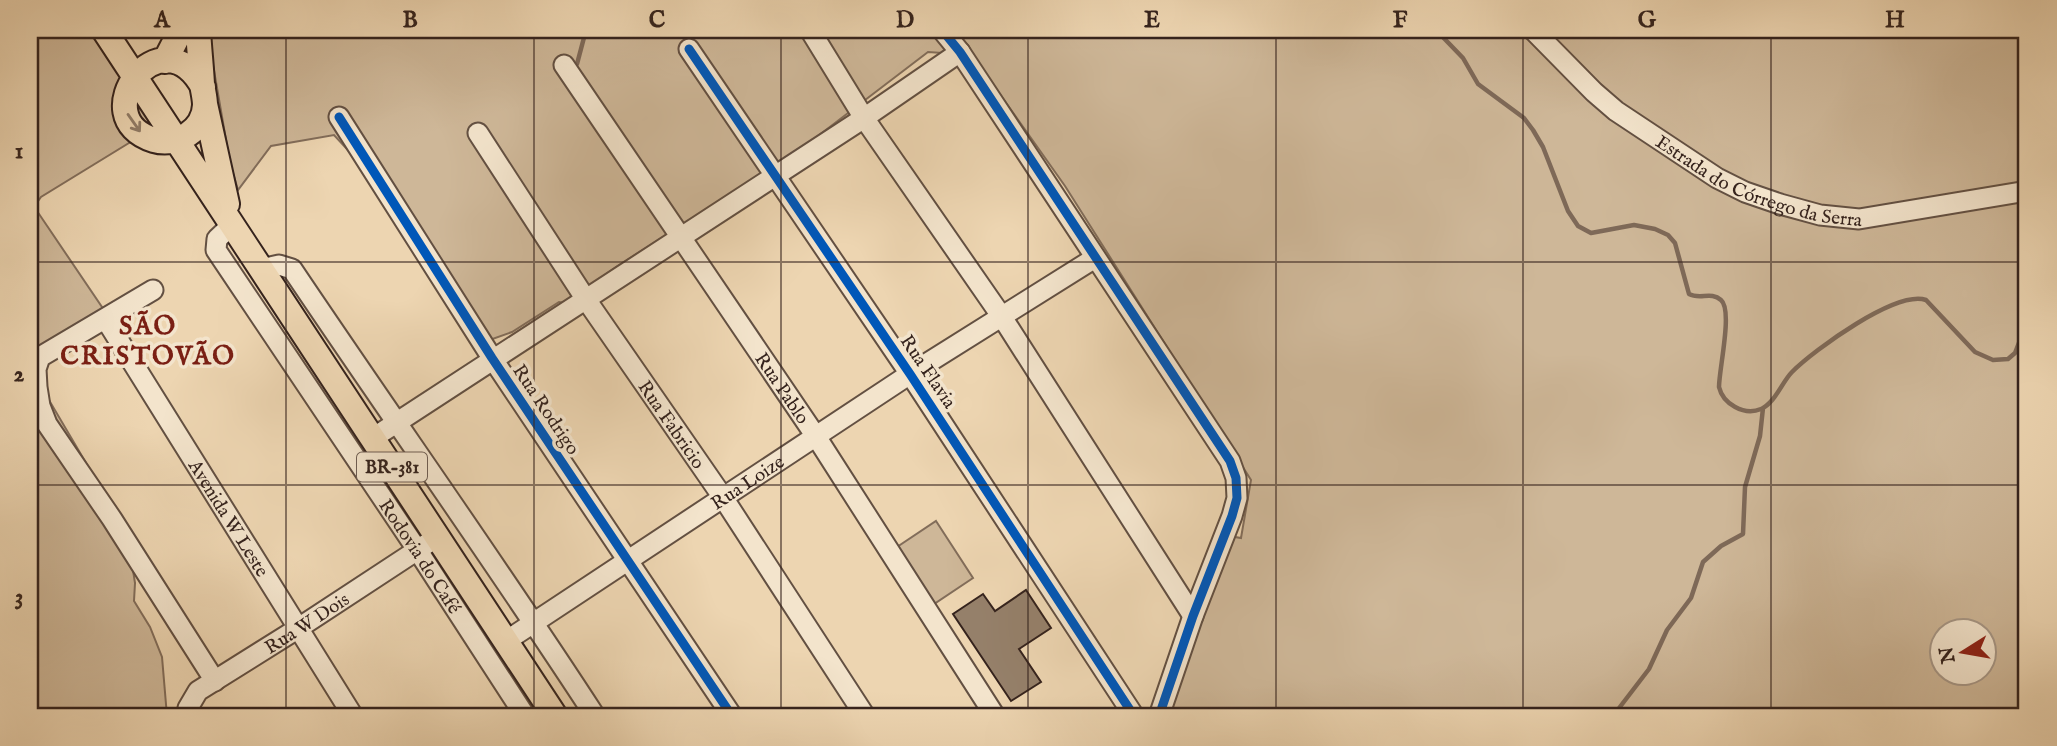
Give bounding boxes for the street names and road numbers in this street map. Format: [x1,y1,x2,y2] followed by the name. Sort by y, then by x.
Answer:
[1650,131,1864,233] street label: Estrada do Córrego da Serra
[894,331,961,414] street label: Rua Flavia
[749,349,814,429] street label: Rua Pablo
[506,360,584,460] street label: Rua Rodrigo
[632,376,710,474] street label: Rua Fabricio
[707,450,790,516] street label: Rua Loize
[357,452,427,481] road number: BR-381
[182,455,273,582] street label: Avenida W Leste
[372,495,466,619] street label: Rodovia do Café
[261,588,354,660] street label: Rua W Dois

